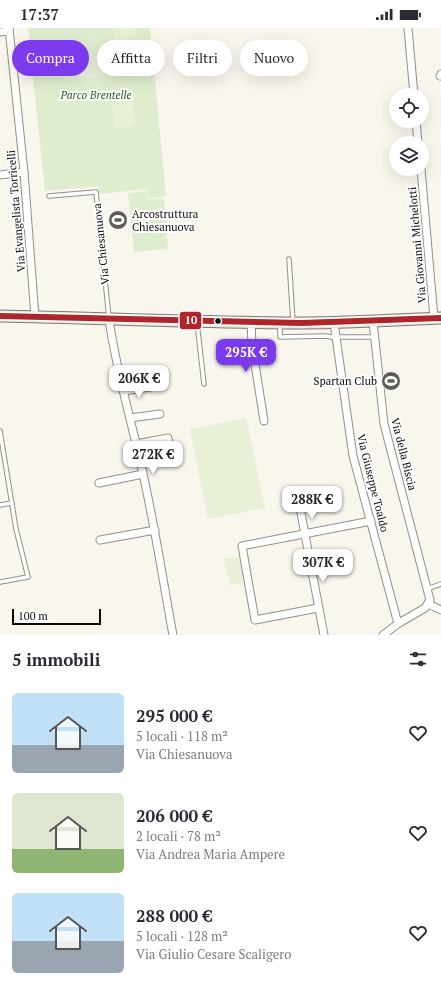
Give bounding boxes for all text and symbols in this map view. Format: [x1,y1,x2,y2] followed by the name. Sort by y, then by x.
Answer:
[20,4,59,24] text: 17:37
[12,40,89,76] chip: Compra
[97,40,165,76] chip: Affitta
[173,40,232,76] chip: Filtri
[240,40,308,76] chip: Nuovo
[59,88,132,102] park label: Parco Brentelle
[389,88,429,176] map controls
[389,88,429,128] button: locate
[389,136,429,176] button: layers
[4,149,28,273] street label: Via Evangelista Torricelli
[405,186,429,304] street label: Via Giovanni Michelotti
[90,202,112,285] street label: Via Chiesanuova
[132,207,199,234] place label: Arcostruttura Chiesanuova
[107,209,129,231] sports icon: Arcostruttura Chiesanuova
[179,311,202,330] line badge: 10
[185,313,197,327] text: 10
[213,316,223,326] unlabelled marker
[213,339,279,373] pin: 295K €
[225,343,267,361] text: 295K €
[106,365,172,399] pin: 206K €
[118,369,160,387] text: 206K €
[380,370,402,392] sports icon: Spartan Club
[314,374,377,388] place label: Spartan Club
[388,416,420,492] street label: Via della Biscia
[354,433,392,533] street label: Via Giuseppe Toaldo
[120,441,186,475] pin: 272K €
[132,445,174,463] text: 272K €
[279,486,345,520] pin: 288K €
[291,490,333,508] text: 288K €
[290,549,356,583] pin: 307K €
[302,553,344,571] text: 307K €
[12,607,101,626] scale bar
[18,609,48,623] text: 100 m
[12,648,100,671] text: 5 immobili
[407,648,429,670] icon: filters
[136,704,212,727] text: 295 000 €
[44,709,92,757] icon: home
[407,722,429,744] icon: heart
[136,727,228,745] text: 5 locali · 118 m²
[136,745,232,763] text: Via Chiesanuova
[136,804,212,827] text: 206 000 €
[44,809,92,857] icon: home
[407,822,429,844] icon: heart
[136,827,221,845] text: 2 locali · 78 m²
[136,845,285,863] text: Via Andrea Maria Ampere
[136,904,212,927] text: 288 000 €
[44,909,92,957] icon: home
[407,922,429,944] icon: heart
[136,927,228,945] text: 5 locali · 128 m²
[136,945,291,963] text: Via Giulio Cesare Scaligero

